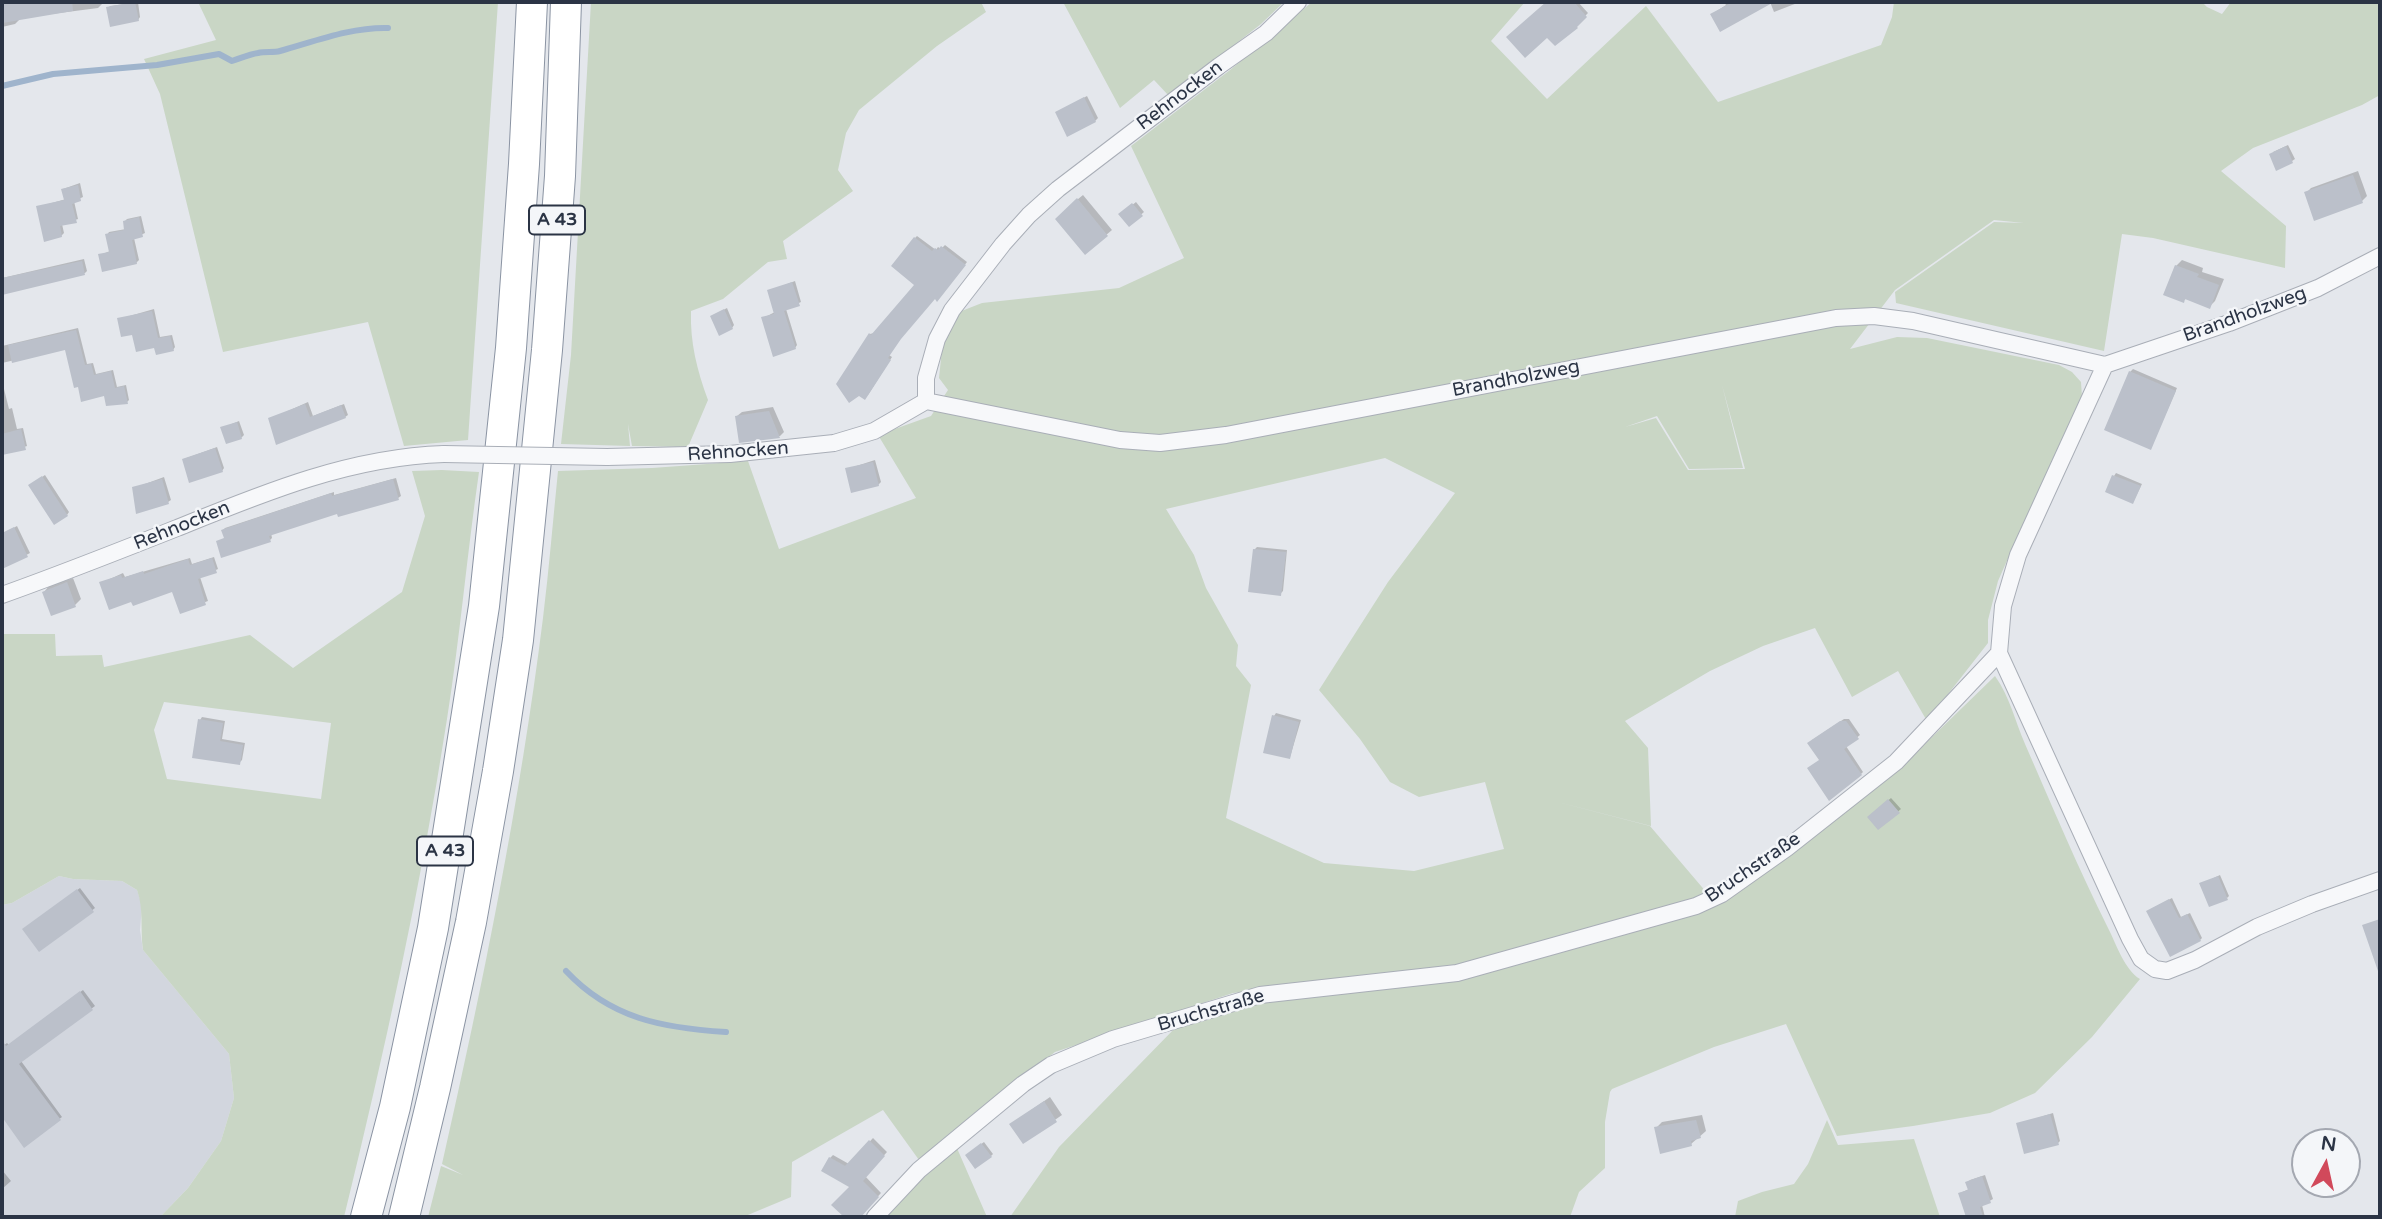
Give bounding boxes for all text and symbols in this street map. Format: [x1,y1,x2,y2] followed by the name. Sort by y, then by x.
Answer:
[1133,56,1227,136] street label: Rehnocken
[529,205,585,234] road number: A 43
[2180,282,2310,348] street label: Brandholzweg
[1450,355,1582,403] street label: Brandholzweg
[687,437,789,467] street label: Rehnocken
[131,496,233,556] street label: Rehnocken
[1701,828,1805,908] street label: Bruchstraße
[417,836,473,866] road number: A 43
[1155,985,1267,1037] street label: Bruchstraße
[2291,1128,2361,1198] north arrow
[2320,1132,2338,1156] text: N

